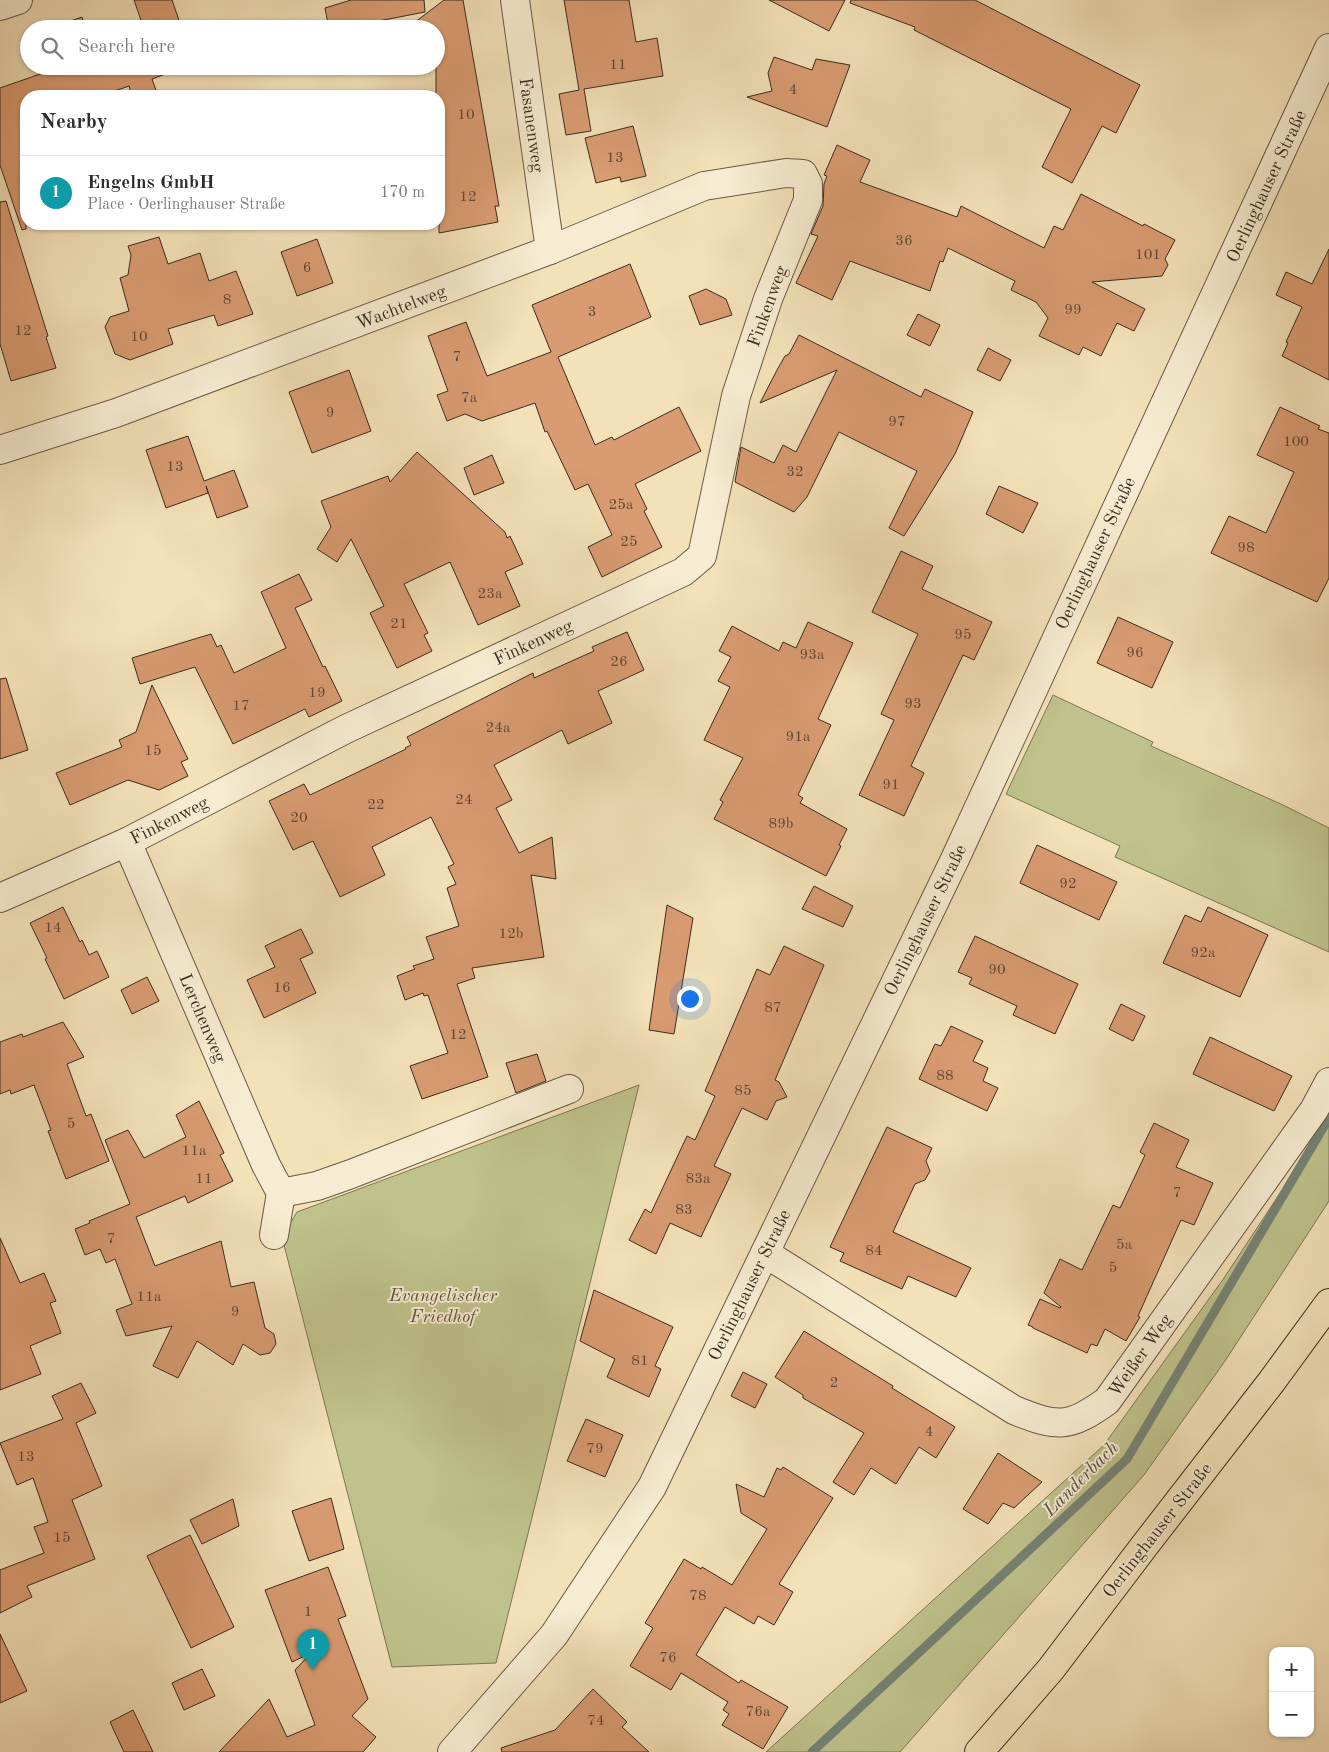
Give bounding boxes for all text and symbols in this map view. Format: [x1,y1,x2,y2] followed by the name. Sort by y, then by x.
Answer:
[20,20,445,75] search box
[38,34,66,62] icon: search
[78,38,175,57] text: Search here
[609,58,627,73] house number: 11
[515,77,547,174] street label: Fasanenweg
[789,83,797,98] house number: 4
[457,108,475,123] house number: 10
[1224,108,1310,265] street label: Oerlinghauser Straße
[40,112,108,133] text: Nearby
[606,151,624,166] house number: 13
[87,174,215,193] text: Engelns GmbH
[51,185,61,201] text: 1
[380,185,425,201] text: 170 m
[459,190,477,205] house number: 12
[87,197,285,213] text: Place · Oerlinghauser Straße
[895,234,913,249] house number: 36
[1135,248,1161,263] house number: 101
[303,261,311,276] house number: 6
[745,263,791,349] street label: Finkenweg
[354,282,449,333] street label: Wachtelweg
[223,293,231,308] house number: 8
[1064,303,1082,318] house number: 99
[588,305,596,320] house number: 3
[14,324,32,339] house number: 12
[130,330,148,345] house number: 10
[453,350,461,365] house number: 7
[461,391,478,406] house number: 7a
[326,406,334,421] house number: 9
[888,415,906,430] house number: 97
[1283,435,1309,450] house number: 100
[166,460,184,475] house number: 13
[786,465,804,480] house number: 32
[1053,475,1139,632] street label: Oerlinghauser Straße
[609,498,634,513] house number: 25a
[620,535,638,550] house number: 25
[1237,541,1255,556] house number: 98
[478,587,503,602] house number: 23a
[390,617,408,632] house number: 21
[491,617,576,669] street label: Finkenweg
[954,628,972,643] house number: 95
[1126,646,1144,661] house number: 96
[800,648,825,663] house number: 93a
[610,655,628,670] house number: 26
[308,686,326,701] house number: 19
[904,697,922,712] house number: 93
[232,699,250,714] house number: 17
[486,721,511,736] house number: 24a
[786,730,811,745] house number: 91a
[144,744,162,759] house number: 15
[882,778,900,793] house number: 91
[127,793,212,848] street label: Finkenweg
[455,793,473,808] house number: 24
[367,798,385,813] house number: 22
[290,811,308,826] house number: 20
[768,817,794,832] house number: 89b
[881,842,970,999] street label: Oerlinghauser Straße
[1059,877,1077,892] house number: 92
[44,921,62,936] house number: 14
[498,927,524,942] house number: 12b
[1191,946,1216,961] house number: 92a
[988,963,1006,978] house number: 90
[175,971,229,1066] street label: Lerchenweg
[273,981,291,996] house number: 16
[677,986,703,1012] your location
[764,1001,782,1016] house number: 87
[449,1028,467,1043] house number: 12
[936,1069,954,1084] house number: 88
[734,1084,752,1099] house number: 85
[67,1117,75,1132] house number: 5
[182,1144,207,1159] house number: 11a
[195,1172,213,1187] house number: 11
[686,1172,711,1187] house number: 83a
[1173,1186,1181,1201] house number: 7
[675,1203,693,1218] house number: 83
[705,1207,794,1364] street label: Oerlinghauser Straße
[107,1232,115,1247] house number: 7
[1116,1238,1133,1253] house number: 5a
[865,1244,883,1259] house number: 84
[1109,1261,1117,1276] house number: 5
[388,1287,498,1326] park label: Evangelischer Friedhof
[137,1290,162,1305] house number: 11a
[231,1305,239,1320] house number: 9
[1106,1311,1176,1400] street label: Weißer Weg
[631,1354,649,1369] house number: 81
[830,1376,838,1391] house number: 2
[925,1425,933,1440] house number: 4
[1040,1439,1123,1522] water label: Landerbach
[586,1442,604,1457] house number: 79
[17,1450,35,1465] house number: 13
[1100,1460,1216,1601] street label: Oerlinghauser Straße
[53,1531,71,1546] house number: 15
[689,1589,707,1604] house number: 78
[304,1605,312,1620] house number: 1
[297,1629,329,1670] pin: 1
[1269,1647,1314,1737] map controls
[1269,1647,1314,1692] button: +
[659,1651,677,1666] house number: 76
[1269,1692,1314,1737] button: −
[746,1705,771,1720] house number: 76a
[587,1714,605,1729] house number: 74

